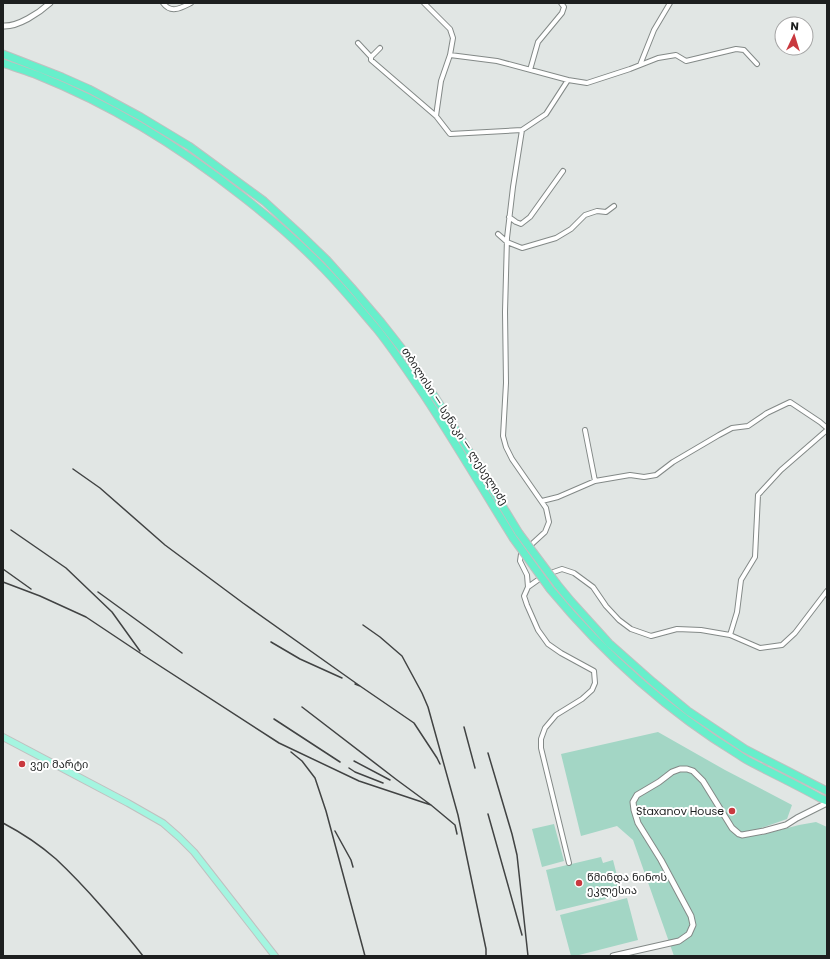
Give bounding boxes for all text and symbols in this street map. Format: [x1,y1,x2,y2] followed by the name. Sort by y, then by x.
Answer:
[774,16,814,56] north arrow
[790,18,799,34] text: N
[398,344,512,508] street label: თბილისი — სენაკი — ლესელიძე
[30,756,88,772] place label: ვეი მარტი
[17,759,27,769] marker: ვეი მარტი
[636,803,724,819] place label: Staxanov House
[727,806,737,816] marker: Staxanov House
[587,869,667,898] place label: წმინდა ნინოს ეკლესია
[574,878,584,888] marker: წმინდა ნინოს ეკლესია

